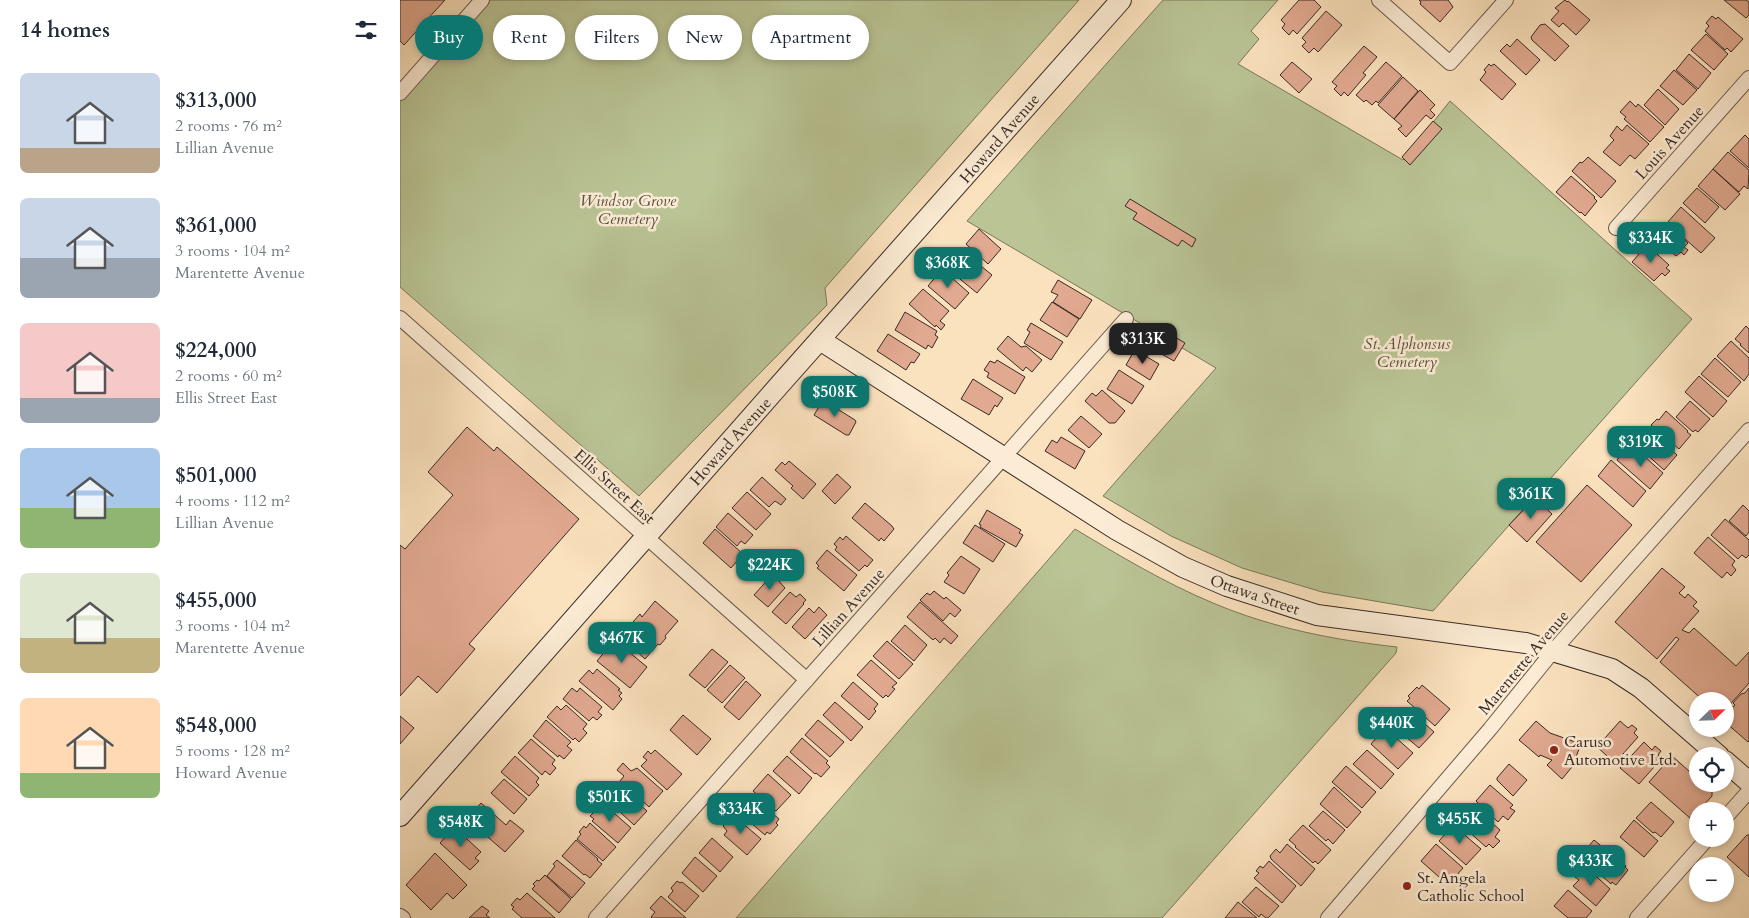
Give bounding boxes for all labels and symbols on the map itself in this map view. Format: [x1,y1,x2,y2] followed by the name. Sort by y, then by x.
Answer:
[955,89,1045,188] street label: Howard Avenue
[1630,101,1709,185] street label: Louis Avenue
[580,190,677,230] park label: Windsor Grove Cemetery
[1616,222,1686,264] pin: $334K
[913,246,983,289] pin: $368K
[1108,322,1178,365] pin: $313K
[1364,333,1451,373] park label: St. Alphonsus Cemetery
[800,376,870,418] pin: $508K
[685,393,776,491] street label: Howard Avenue
[1606,426,1676,468] pin: $319K
[569,444,660,529] street label: Ellis Street East
[1496,478,1566,520] pin: $361K
[735,548,805,591] pin: $224K
[807,564,890,652] street label: Lillian Avenue
[1207,569,1302,621] street label: Ottawa Street
[1474,606,1574,720] street label: Marentette Avenue
[587,622,657,664] pin: $467K
[1689,692,1734,738] north arrow
[1357,706,1427,749] pin: $440K
[1564,731,1677,771] place label: Caruso Automotive Ltd.
[1548,744,1560,756] marker: Caruso Automotive Ltd.
[575,780,645,823] pin: $501K
[706,792,776,835] pin: $334K
[1425,802,1495,845] pin: $455K
[426,806,496,848] pin: $548K
[1556,844,1626,887] pin: $433K
[1417,867,1524,907] place label: St. Angela Catholic School
[1401,880,1413,892] marker: St. Angela Catholic School

